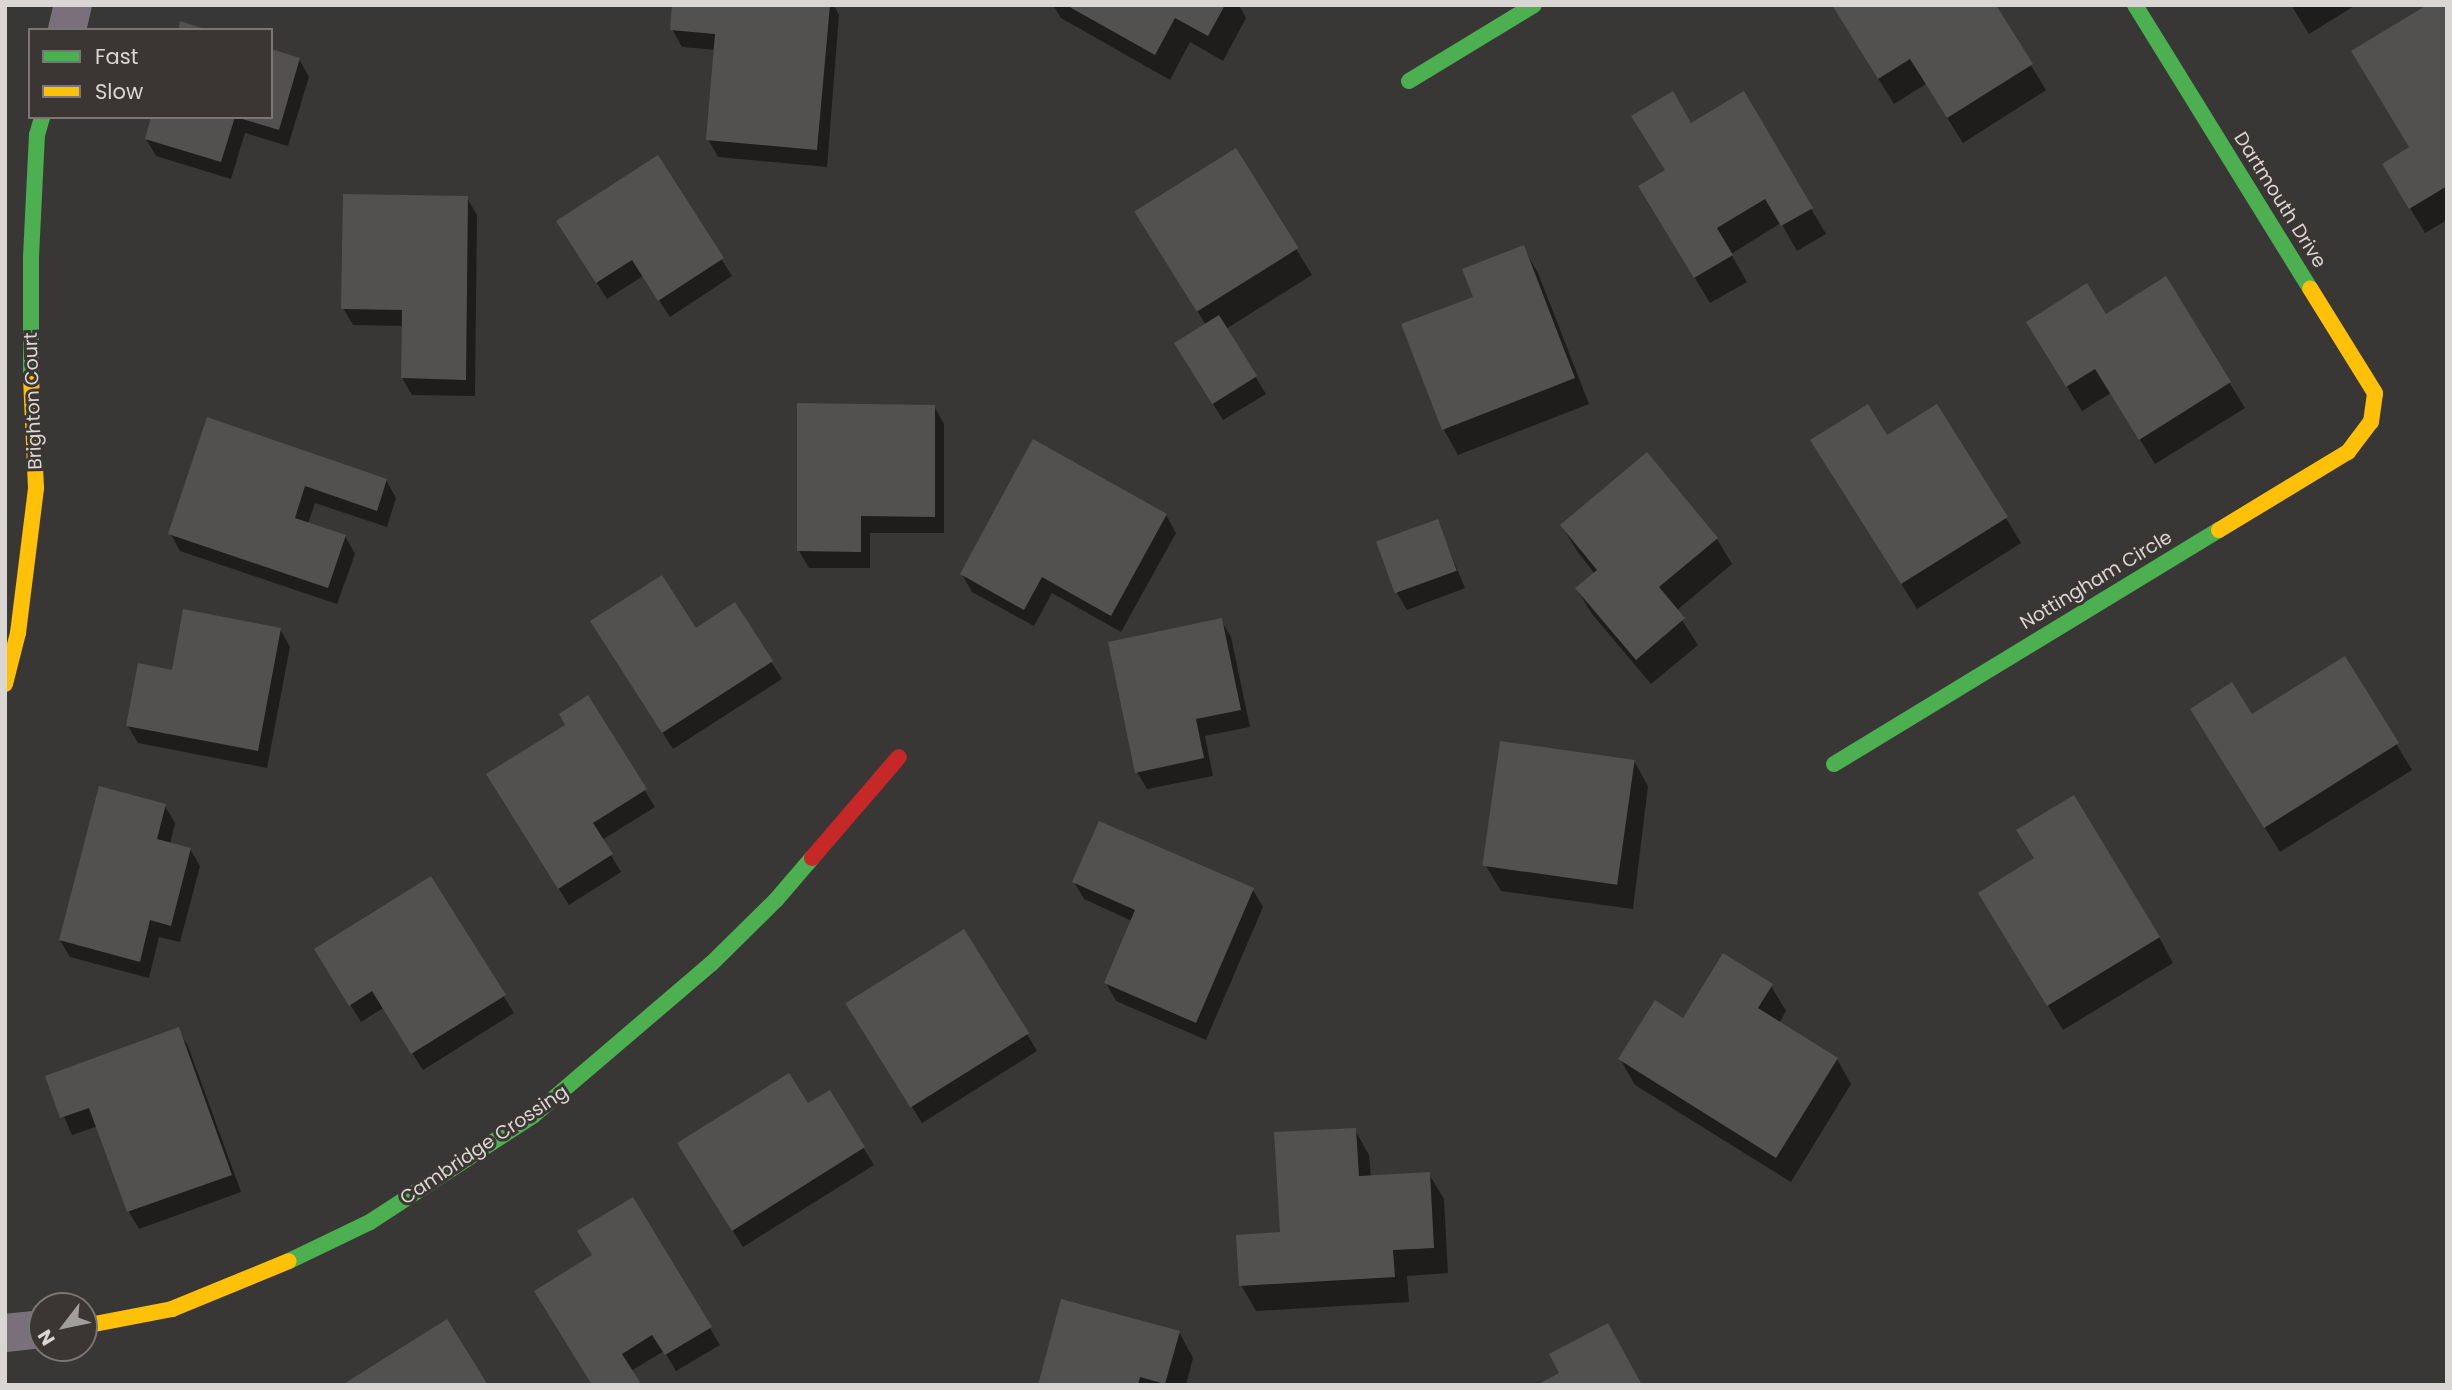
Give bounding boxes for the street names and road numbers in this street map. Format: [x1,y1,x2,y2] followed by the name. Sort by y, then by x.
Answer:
[2229,128,2331,272] street label: Dartmouth Drive
[19,332,47,470] street label: Brighton Court
[2016,526,2176,634] street label: Nottingham Circle
[396,1080,572,1210] street label: Cambridge Crossing

